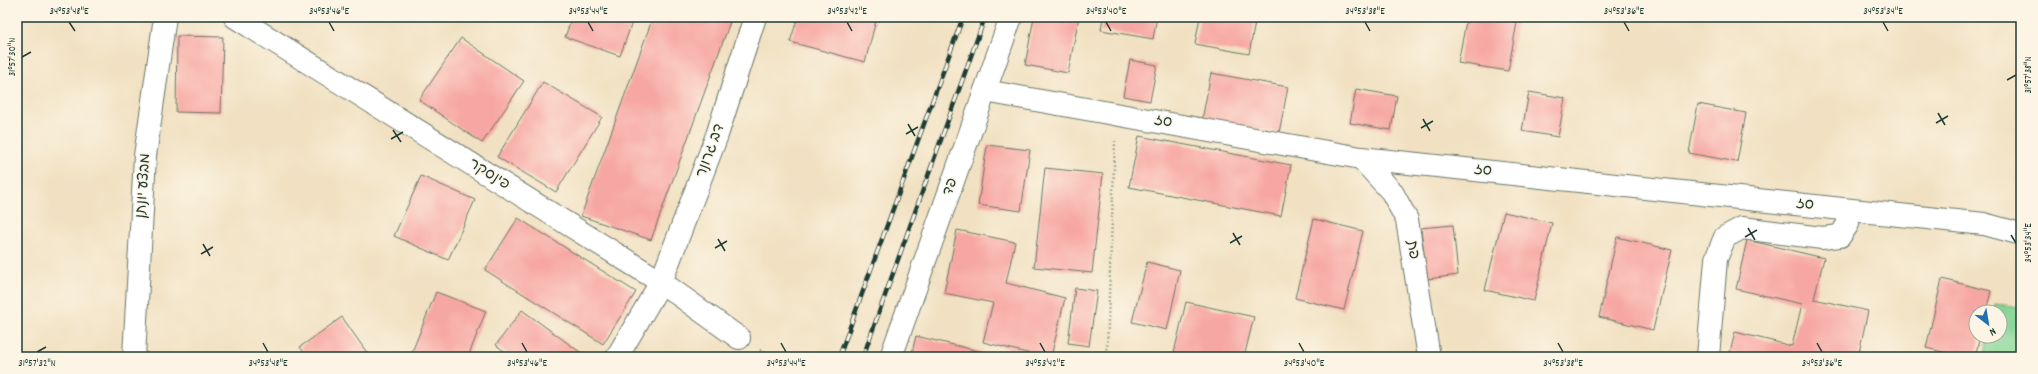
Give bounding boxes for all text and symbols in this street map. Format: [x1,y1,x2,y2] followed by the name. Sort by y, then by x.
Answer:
[49,5,89,19] text: 34°53'48"E
[309,5,349,19] text: 34°53'46"E
[568,5,608,19] text: 34°53'44"E
[827,5,867,19] text: 34°53'42"E
[1086,5,1127,19] text: 34°53'40"E
[1345,5,1385,19] text: 34°53'38"E
[1604,5,1645,19] text: 34°53'36"E
[1863,5,1903,19] text: 34°53'34"E
[6,38,20,76] text: 31°57'30"N
[2022,56,2036,94] text: 31°57'38"N
[1152,110,1174,134] street label: סז
[691,121,731,181] street label: דב גרונר
[131,153,157,219] street label: מבצע יונתן
[464,154,514,196] street label: פינסקר
[1473,159,1493,183] street label: סז
[938,175,964,199] street label: פד
[1795,193,1815,217] street label: סז
[2022,223,2036,263] text: 34°53'34"E
[1400,238,1424,261] street label: פת
[1968,304,2008,344] north arrow
[1985,323,1999,339] text: N
[18,357,56,371] text: 31°57'32"N
[248,357,288,371] text: 34°53'48"E
[507,357,547,371] text: 34°53'46"E
[766,357,806,371] text: 34°53'44"E
[1025,357,1065,371] text: 34°53'42"E
[1284,357,1325,371] text: 34°53'40"E
[1543,357,1583,371] text: 34°53'38"E
[1802,357,1843,371] text: 34°53'36"E

